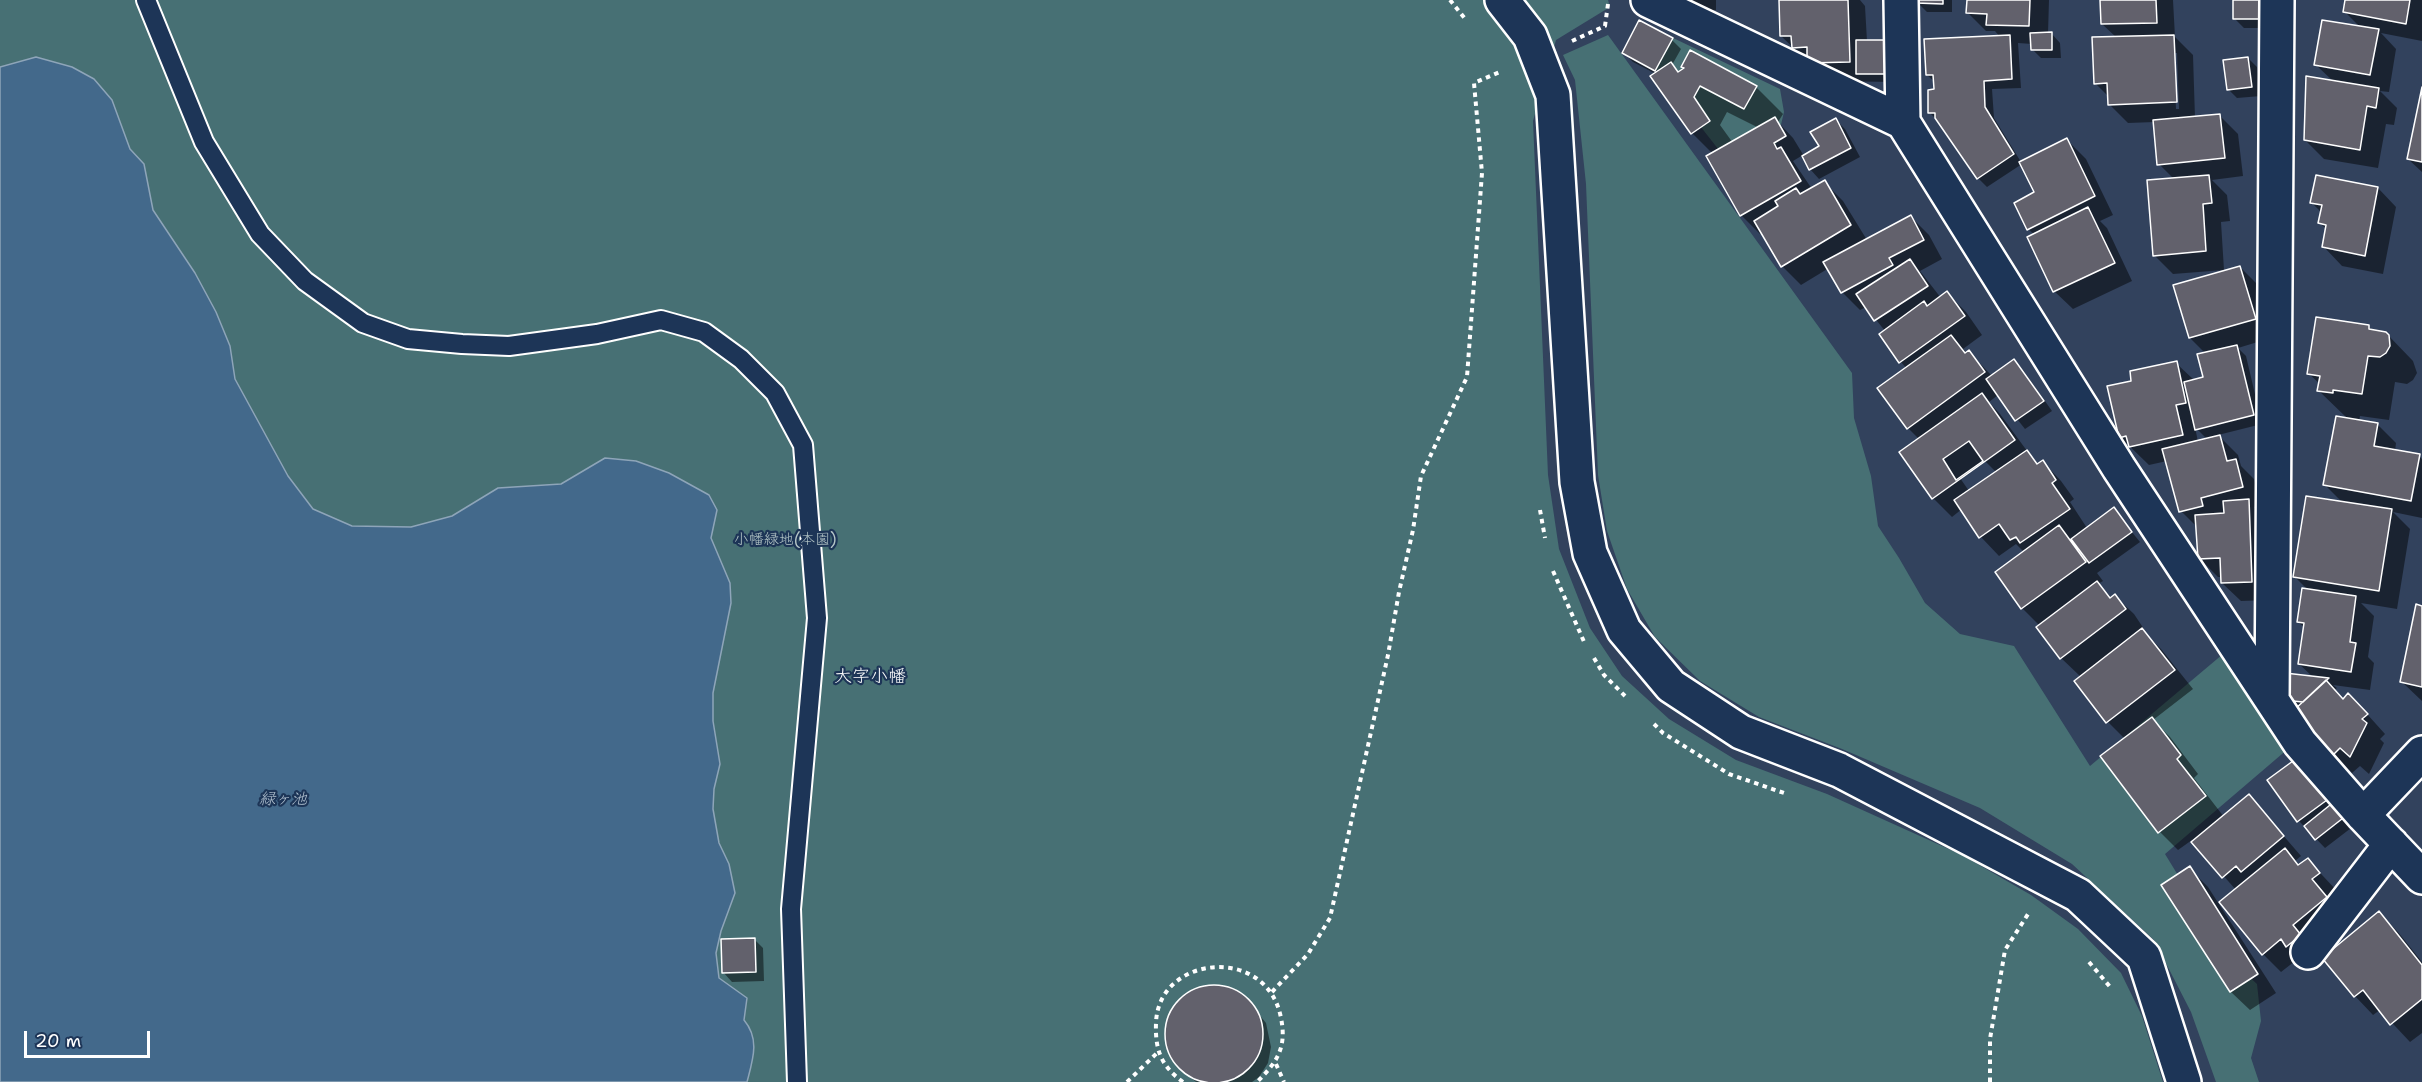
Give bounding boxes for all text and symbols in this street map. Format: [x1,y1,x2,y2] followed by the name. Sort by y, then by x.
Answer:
[734,531,836,549] park label: 小幡緑地(本園)
[834,666,906,688] district label: 大字小幡
[259,790,307,810] water label: 緑ヶ池
[27,1019,153,1057] scale bar
[35,1029,81,1053] text: 20 m

